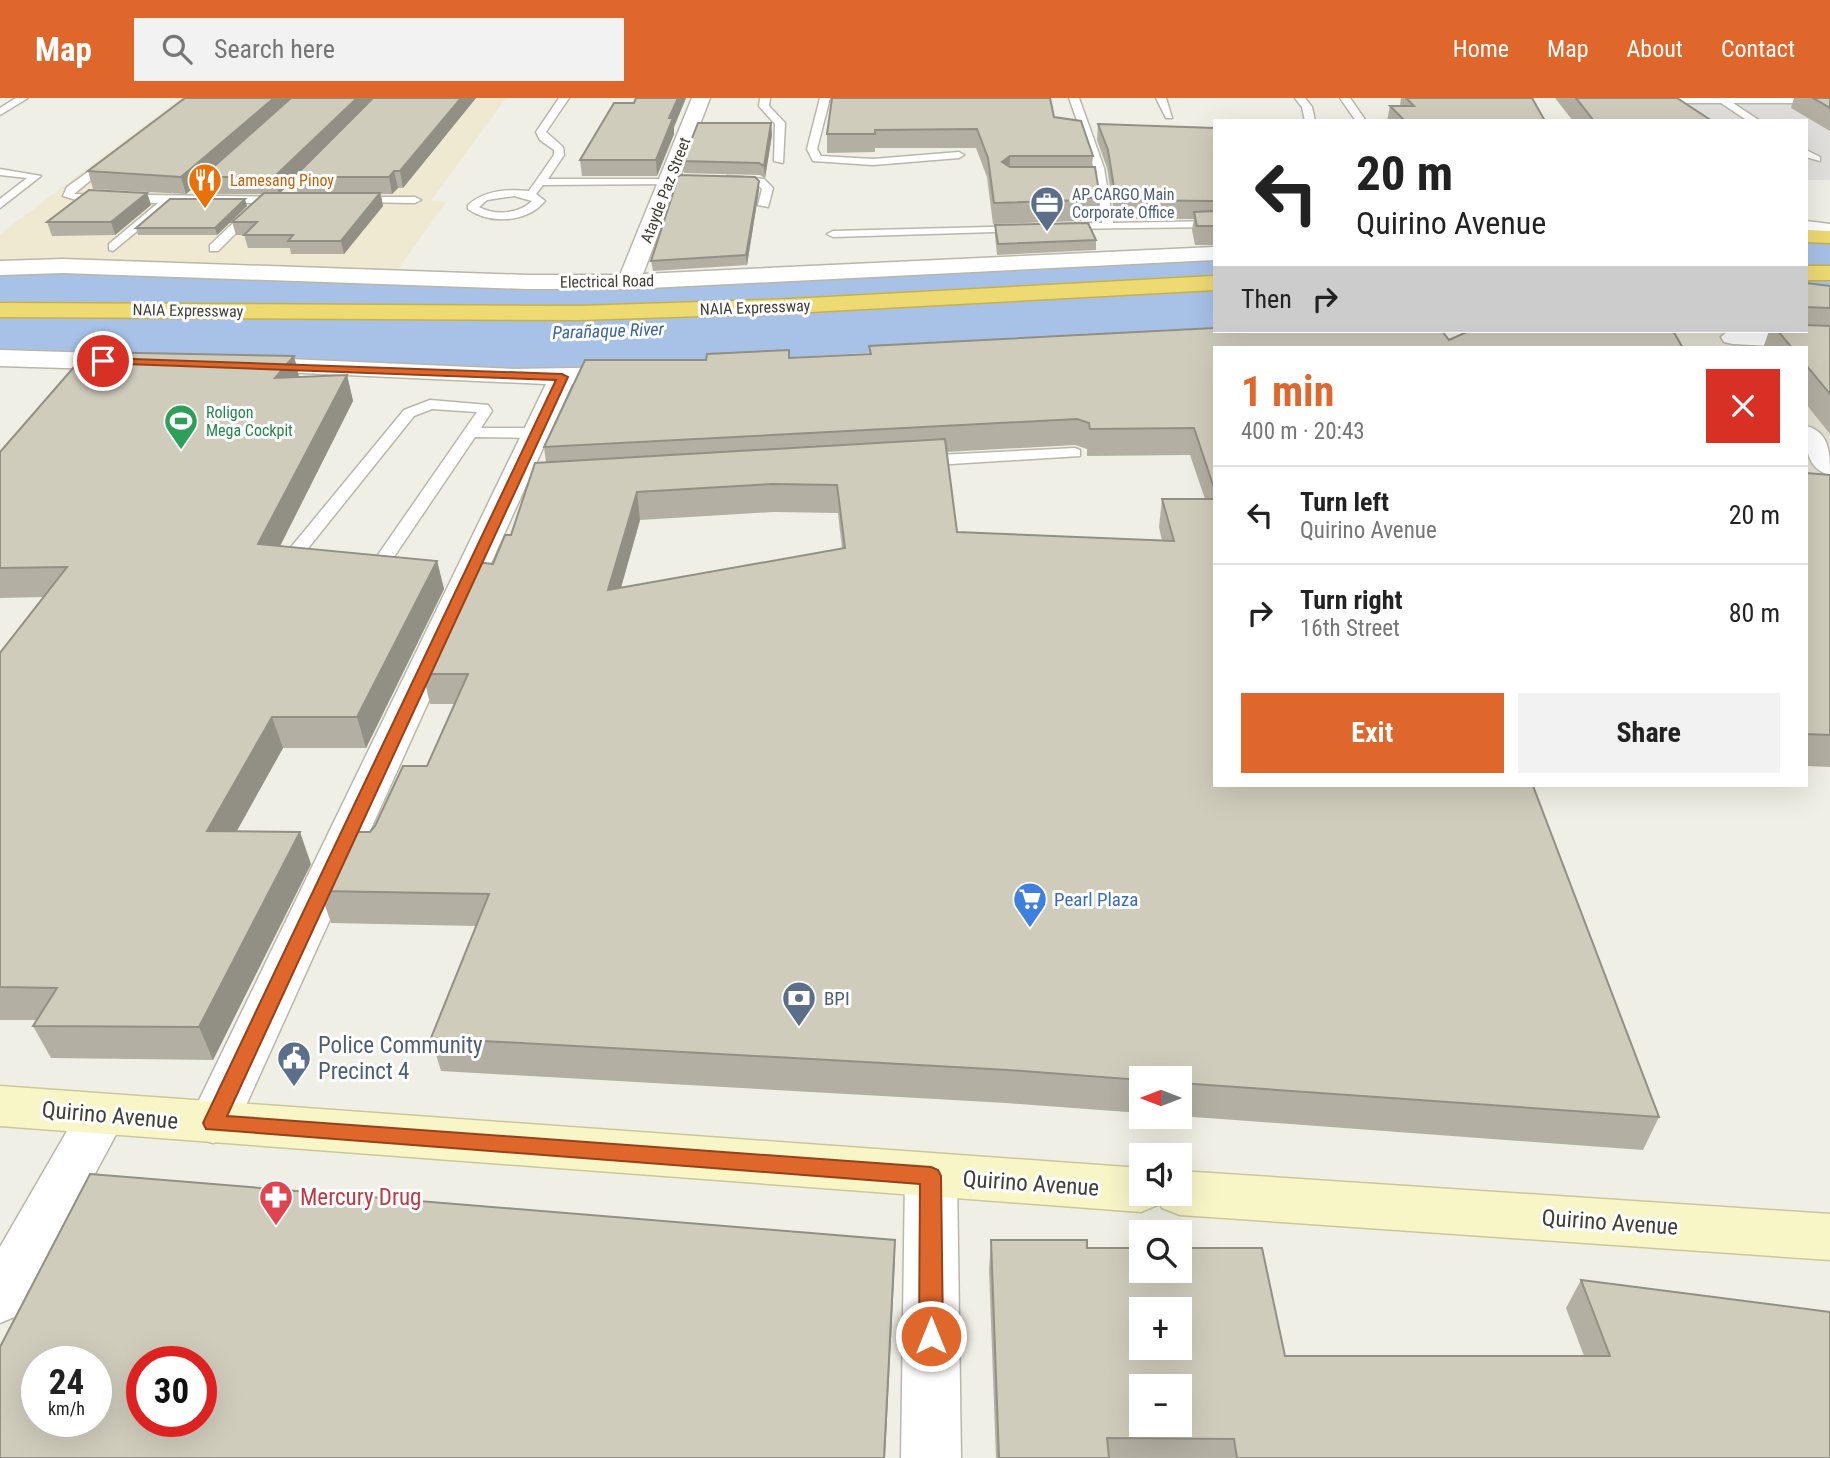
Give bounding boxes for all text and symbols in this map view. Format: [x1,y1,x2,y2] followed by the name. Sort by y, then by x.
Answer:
[134,18,624,81] search box
[35,30,92,69] text: Map
[158,30,196,68] icon: search
[214,34,335,64] text: Search here
[1453,35,1509,63] text: Home
[1547,35,1589,63] text: Map
[1627,35,1683,63] text: About
[1721,35,1795,63] text: Contact
[637,134,694,246] street label: Atayde Paz Street
[1356,145,1453,202] text: 20 m
[1241,147,1332,238] icon: left
[186,161,224,210] restaurant icon: Lamesang Pinoy
[230,171,334,190] place label: Lamesang Pinoy
[1028,184,1066,233] office icon: AP CARGO Main Corporate Office
[1072,185,1174,222] place label: AP CARGO Main Corporate Office
[1356,204,1546,242] text: Quirino Avenue
[560,271,654,292] street label: Electrical Road
[1306,280,1344,318] icon: right
[1241,284,1292,314] text: Then
[699,296,811,319] street label: NAIA Expressway
[133,300,244,321] street label: NAIA Expressway
[552,318,665,343] water label: Parañaque River
[73,331,133,391] pin
[84,342,122,380] icon: arrive
[1241,367,1334,416] text: 1 min
[1706,369,1780,443] button: close
[162,402,200,451] sports icon: Roligon Mega Cockpit
[206,403,293,440] place label: Roligon Mega Cockpit
[1241,418,1365,445] text: 400 m · 20:43
[1300,487,1389,517] text: Turn left
[1241,496,1279,534] icon: left
[1729,500,1780,530] text: 20 m
[1300,517,1437,544] text: Quirino Avenue
[1300,585,1402,615] text: Turn right
[1241,594,1279,632] icon: right
[1729,598,1780,628] text: 80 m
[1300,615,1400,642] text: 16th Street
[1241,693,1504,773] button: Exit
[1518,693,1780,773] button: Share
[1011,880,1049,929] supermarket icon: Pearl Plaza
[1054,888,1138,911] place label: Pearl Plaza
[780,979,818,1028] bank icon: BPI
[824,987,850,1010] place label: BPI
[318,1032,483,1085] place label: Police Community Precinct 4
[275,1039,313,1088] public building icon: Police Community Precinct 4
[1129,1066,1192,1129] north arrow
[1129,1066,1192,1437] map controls
[41,1096,179,1135] street label: Quirino Avenue
[1129,1143,1192,1206] button: sound
[962,1165,1100,1202] street label: Quirino Avenue
[257,1178,295,1227] pharmacy icon: Mercury Drug
[300,1184,421,1211] place label: Mercury Drug
[1541,1204,1679,1241] street label: Quirino Avenue
[1129,1220,1192,1283] button: search
[1129,1297,1192,1360] button: +
[894,1299,968,1373] position arrow
[126,1346,217,1437] speed limit sign: 30
[49,1362,84,1403] text: 24
[1129,1374,1192,1437] button: −
[48,1398,85,1419] text: km/h

